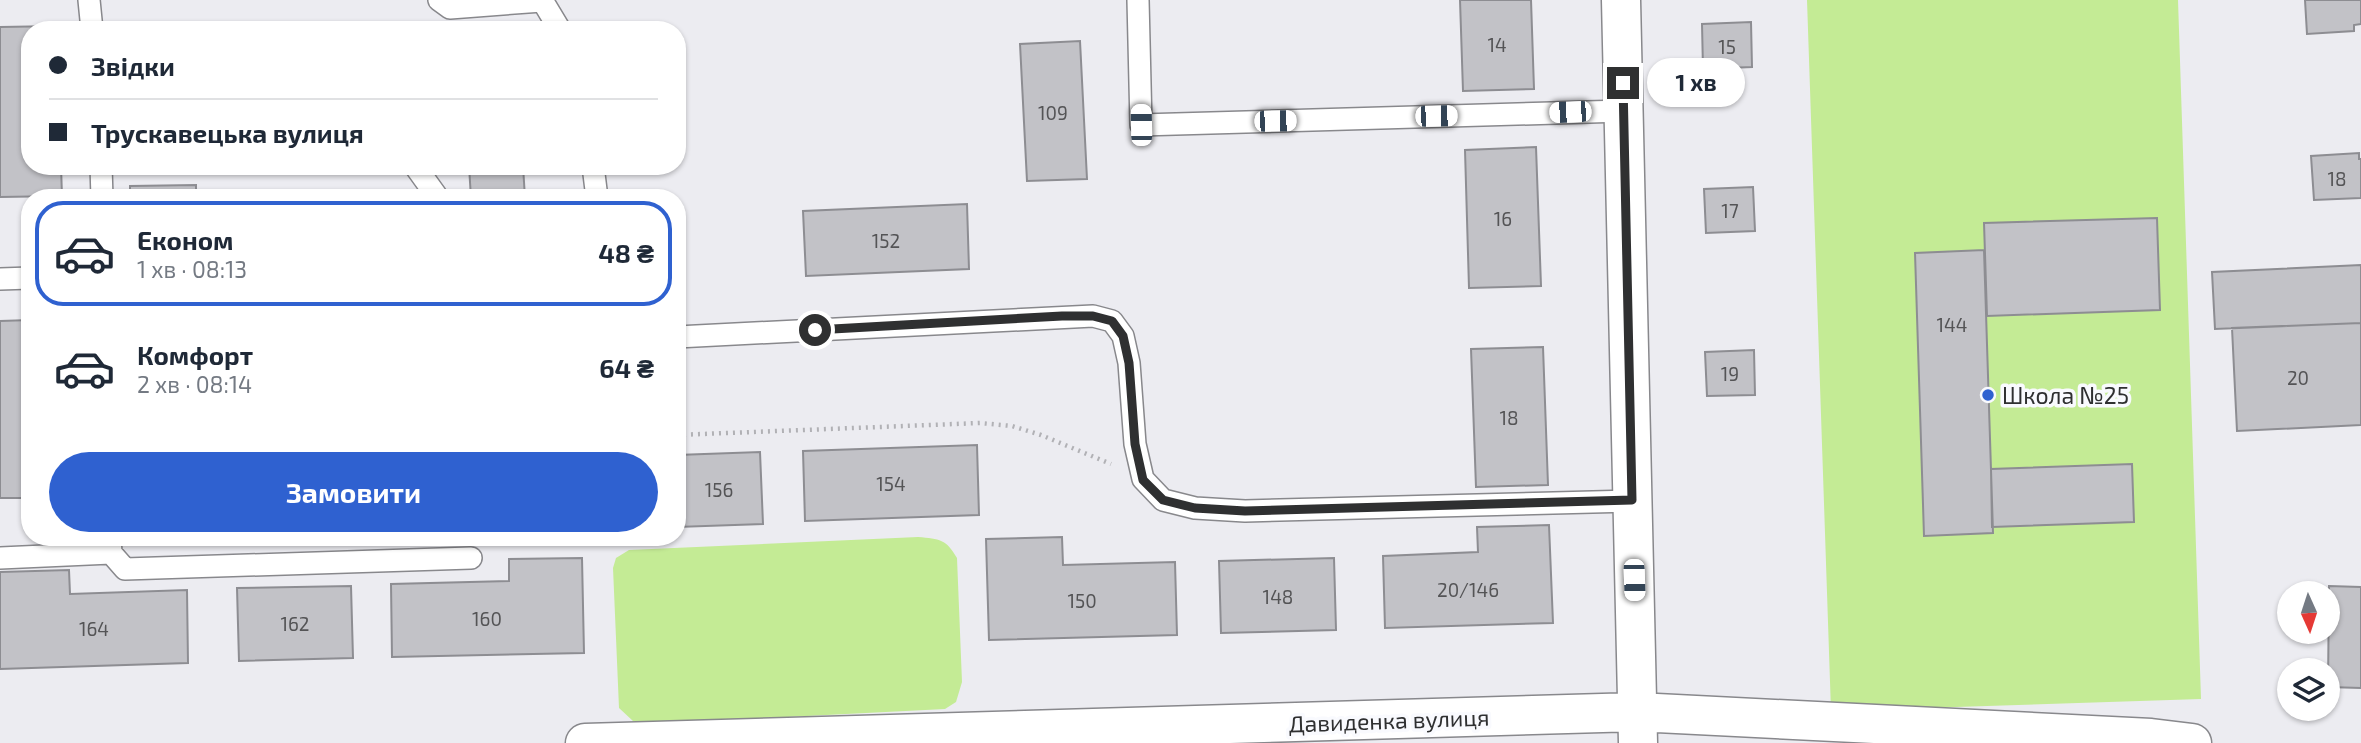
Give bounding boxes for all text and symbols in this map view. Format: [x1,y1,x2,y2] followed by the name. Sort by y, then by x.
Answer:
[1487,33,1507,56] house number: 14
[1718,35,1736,58] house number: 15
[91,50,175,81] text: Звідки
[1648,58,1746,108] callout: 1 хв
[1607,67,1639,99] route end
[1675,68,1717,96] text: 1 хв
[1038,101,1068,124] house number: 109
[1549,101,1592,123] car
[1131,104,1152,146] car
[1415,105,1458,127] car
[1254,110,1297,132] car
[91,117,364,148] text: Трускавецька вулиця
[2327,167,2347,190] house number: 18
[1721,199,1739,222] house number: 17
[1494,207,1512,230] house number: 16
[53,222,116,285] icon: car
[137,224,234,255] text: Економ
[872,229,900,252] house number: 152
[598,237,654,268] text: 48 ₴
[137,255,247,283] text: 1 хв · 08:13
[1937,313,1967,336] house number: 144
[799,314,831,346] route start
[53,337,116,400] icon: car
[137,339,253,370] text: Комфорт
[599,352,654,383] text: 64 ₴
[1721,362,1739,385] house number: 19
[2287,366,2309,389] house number: 20
[137,370,252,398] text: 2 хв · 08:14
[2002,381,2129,409] place label: Школа №25
[1980,387,1996,403] marker: Школа №25
[1499,406,1519,429] house number: 18
[49,452,658,532] button: Замовити
[876,472,906,495] house number: 154
[705,478,733,501] house number: 156
[1623,559,1646,601] car
[1437,578,1499,601] house number: 20/146
[2277,581,2340,644] north arrow
[2277,581,2340,721] map controls
[1263,585,1293,608] house number: 148
[1067,589,1097,612] house number: 150
[472,607,502,630] house number: 160
[280,612,310,635] house number: 162
[79,617,109,640] house number: 164
[2277,658,2340,721] button: layers
[1288,703,1490,738] street label: Давиденка вулиця

